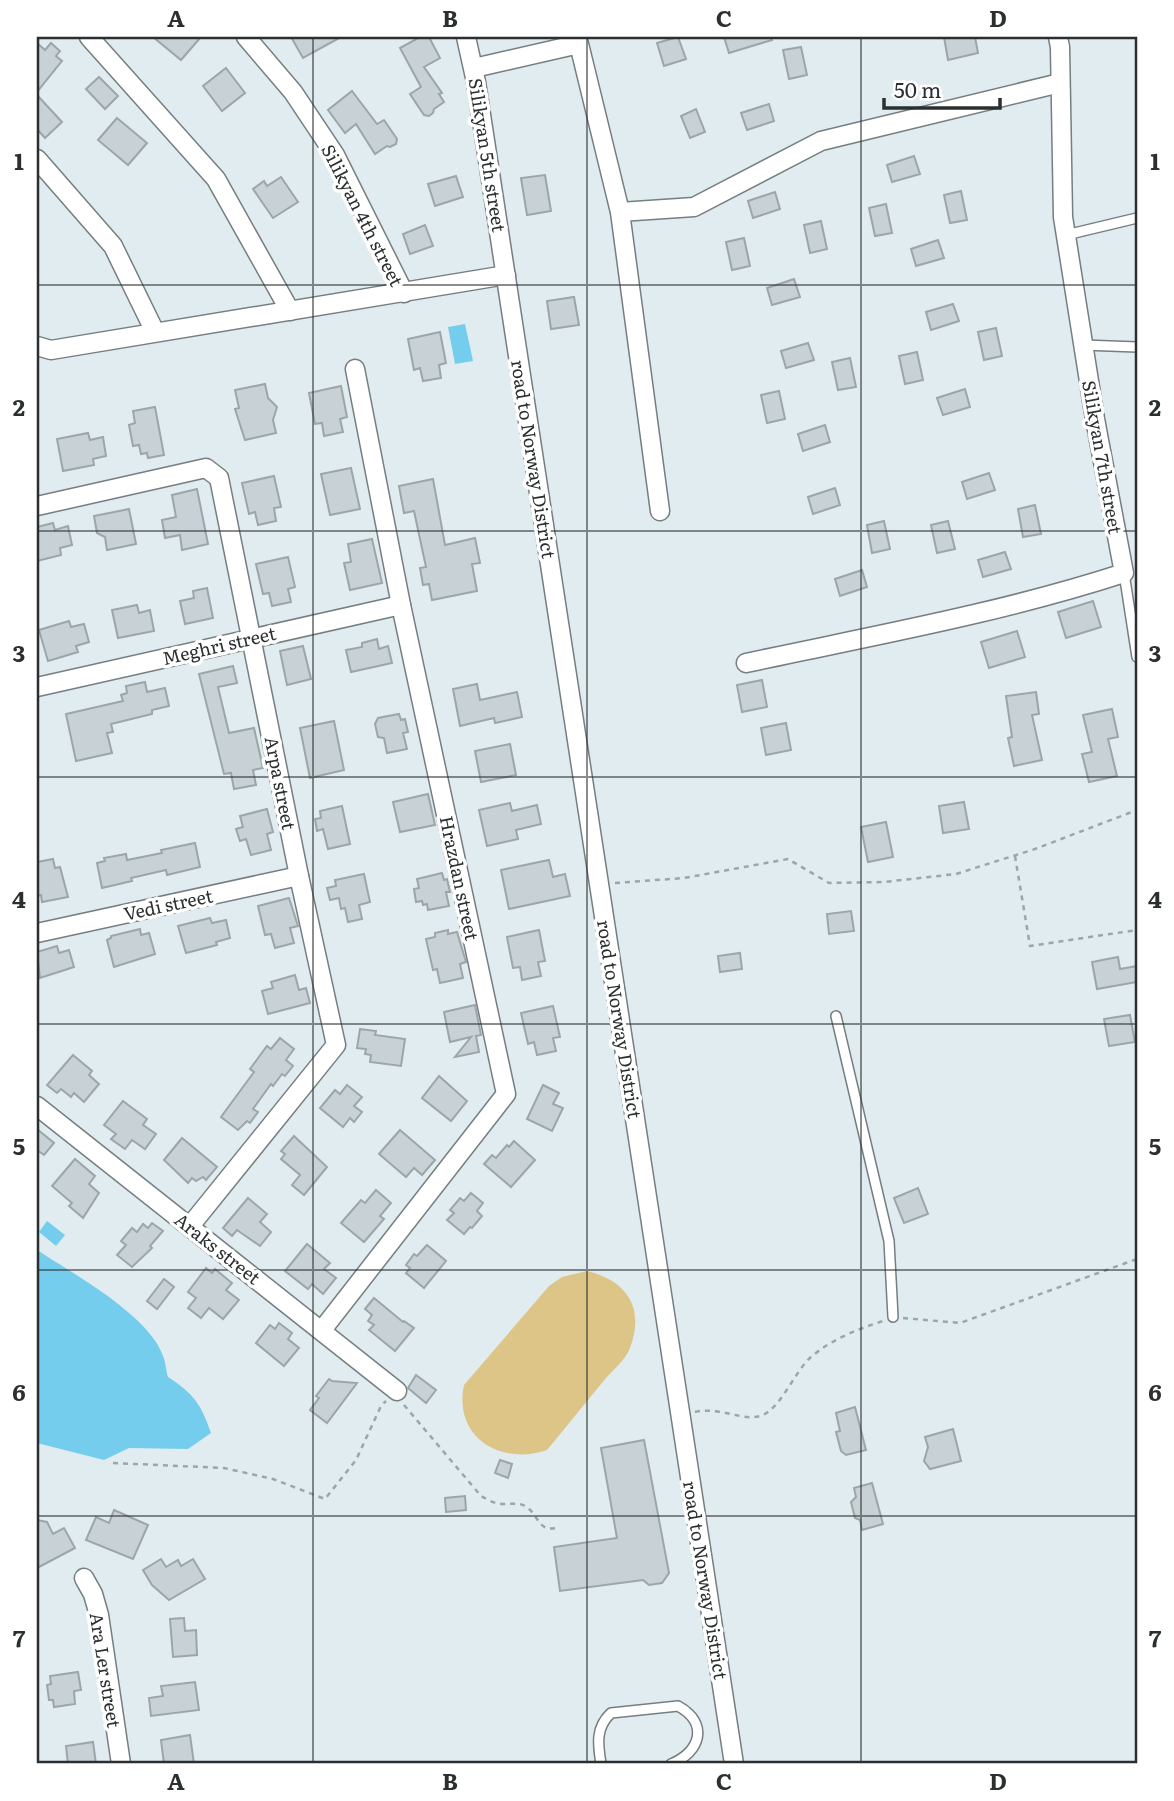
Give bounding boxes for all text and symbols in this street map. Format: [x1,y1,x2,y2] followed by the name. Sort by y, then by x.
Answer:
[167,0,185,34] text: A
[442,0,458,34] text: B
[716,0,732,34] text: C
[989,0,1007,34] text: D
[884,66,999,110] scale bar
[894,73,941,104] text: 50 m
[462,76,514,235] street label: Silikyan 5th street
[315,139,411,291] street label: Silikyan 4th street
[14,143,24,177] text: 1
[1150,143,1160,177] text: 1
[505,358,563,561] street label: road to Norway District
[1076,378,1130,537] street label: Silikyan 7th street
[13,389,25,423] text: 2
[1149,389,1161,423] text: 2
[160,619,279,671] street label: Meghri street
[13,635,25,669] text: 3
[1149,635,1161,669] text: 3
[259,734,303,833] street label: Arpa street
[434,813,487,944] street label: Hrazdan street
[12,881,26,915] text: 4
[121,881,216,927] street label: Vedi street
[1148,881,1162,915] text: 4
[591,918,649,1121] street label: road to Norway District
[13,1128,25,1162] text: 5
[1149,1128,1161,1162] text: 5
[169,1206,267,1291] street label: Araks street
[12,1374,26,1408] text: 6
[1148,1374,1162,1408] text: 6
[677,1479,735,1682] street label: road to Norway District
[84,1610,129,1730] street label: Ara Ler street
[13,1620,26,1654] text: 7
[1149,1620,1162,1654] text: 7
[167,1763,185,1797] text: A
[442,1763,458,1797] text: B
[716,1763,732,1797] text: C
[989,1763,1007,1797] text: D

